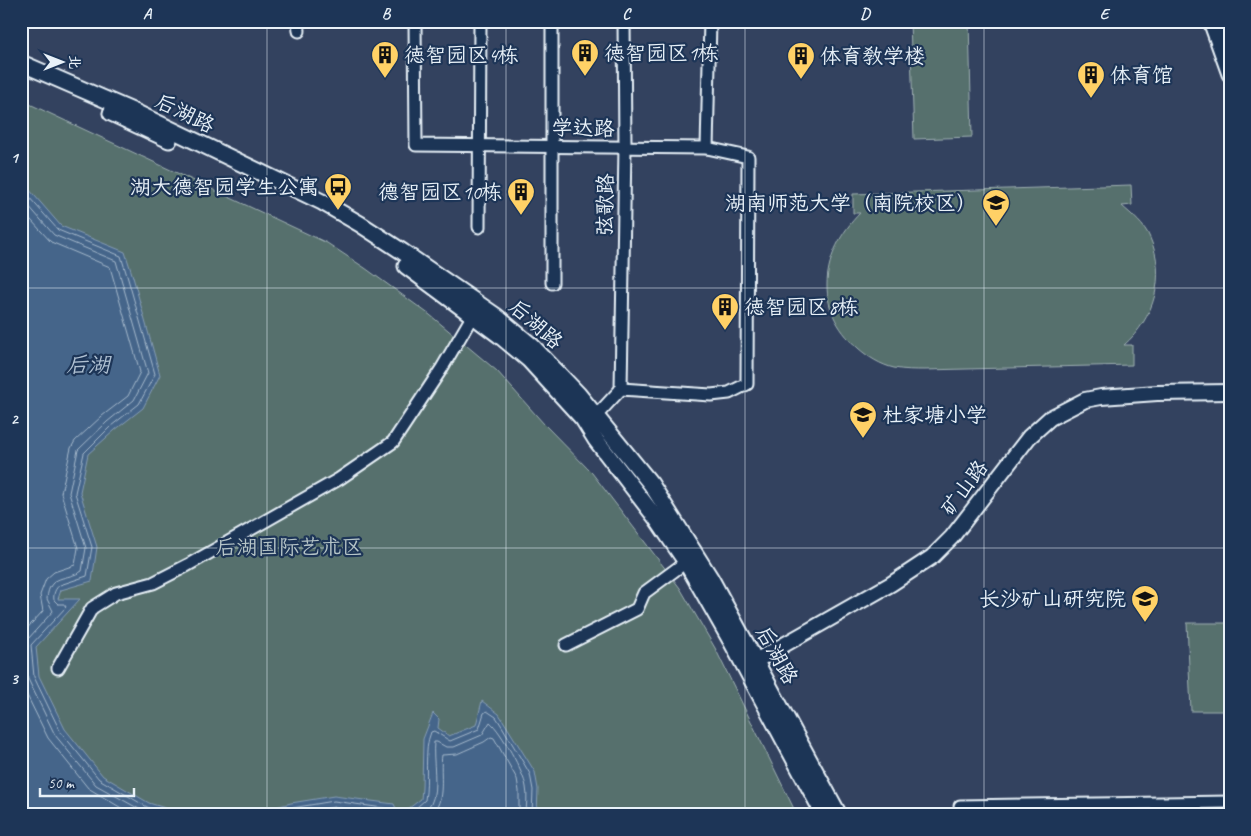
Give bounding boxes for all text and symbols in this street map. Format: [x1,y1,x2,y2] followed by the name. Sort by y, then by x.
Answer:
[143,4,153,24] text: A
[382,4,392,24] text: B
[622,4,632,24] text: C
[860,4,871,24] text: D
[1100,4,1111,24] text: E
[38,38,88,88] north arrow
[570,38,600,77] building icon: 徳智园区1栋
[370,40,400,79] building icon: 徳智园区4栋
[604,40,718,66] place label: 徳智园区1栋
[786,41,816,80] building icon: 体育教学楼
[404,42,518,68] place label: 徳智园区4栋
[820,43,925,69] place label: 体育教学楼
[66,55,83,69] text: 北
[1076,60,1106,99] building icon: 体育馆
[1110,62,1173,88] place label: 体育馆
[151,88,219,138] street label: 后湖路
[551,114,615,142] street label: 学达路
[10,148,19,168] text: 1
[323,172,353,211] bus stop icon: 湖大德智园学生公寓
[591,173,619,237] street label: 弦歌路
[130,174,319,200] place label: 湖大德智园学生公寓
[506,177,536,216] building icon: 德智园区10栋
[378,179,502,205] place label: 德智园区10栋
[981,188,1011,227] school or university icon: 湖南师范大学（南院校区）
[725,190,977,216] place label: 湖南师范大学（南院校区）
[710,292,740,331] building icon: 徳智园区8栋
[504,294,568,354] street label: 后湖路
[744,294,858,320] place label: 徳智园区8栋
[66,351,112,379] water label: 后湖
[848,400,878,439] school or university icon: 杜家塘小学
[882,402,987,428] place label: 杜家塘小学
[10,409,19,429] text: 2
[935,455,993,521] street label: 矿山路
[216,534,363,560] park label: 后湖国际艺术区
[1130,584,1160,623] school or university icon: 长沙矿山研究院
[979,586,1126,612] place label: 长沙矿山研究院
[750,621,804,689] street label: 后湖路
[10,669,19,689] text: 3
[40,766,134,798] scale bar
[48,774,75,793] text: 50 m

